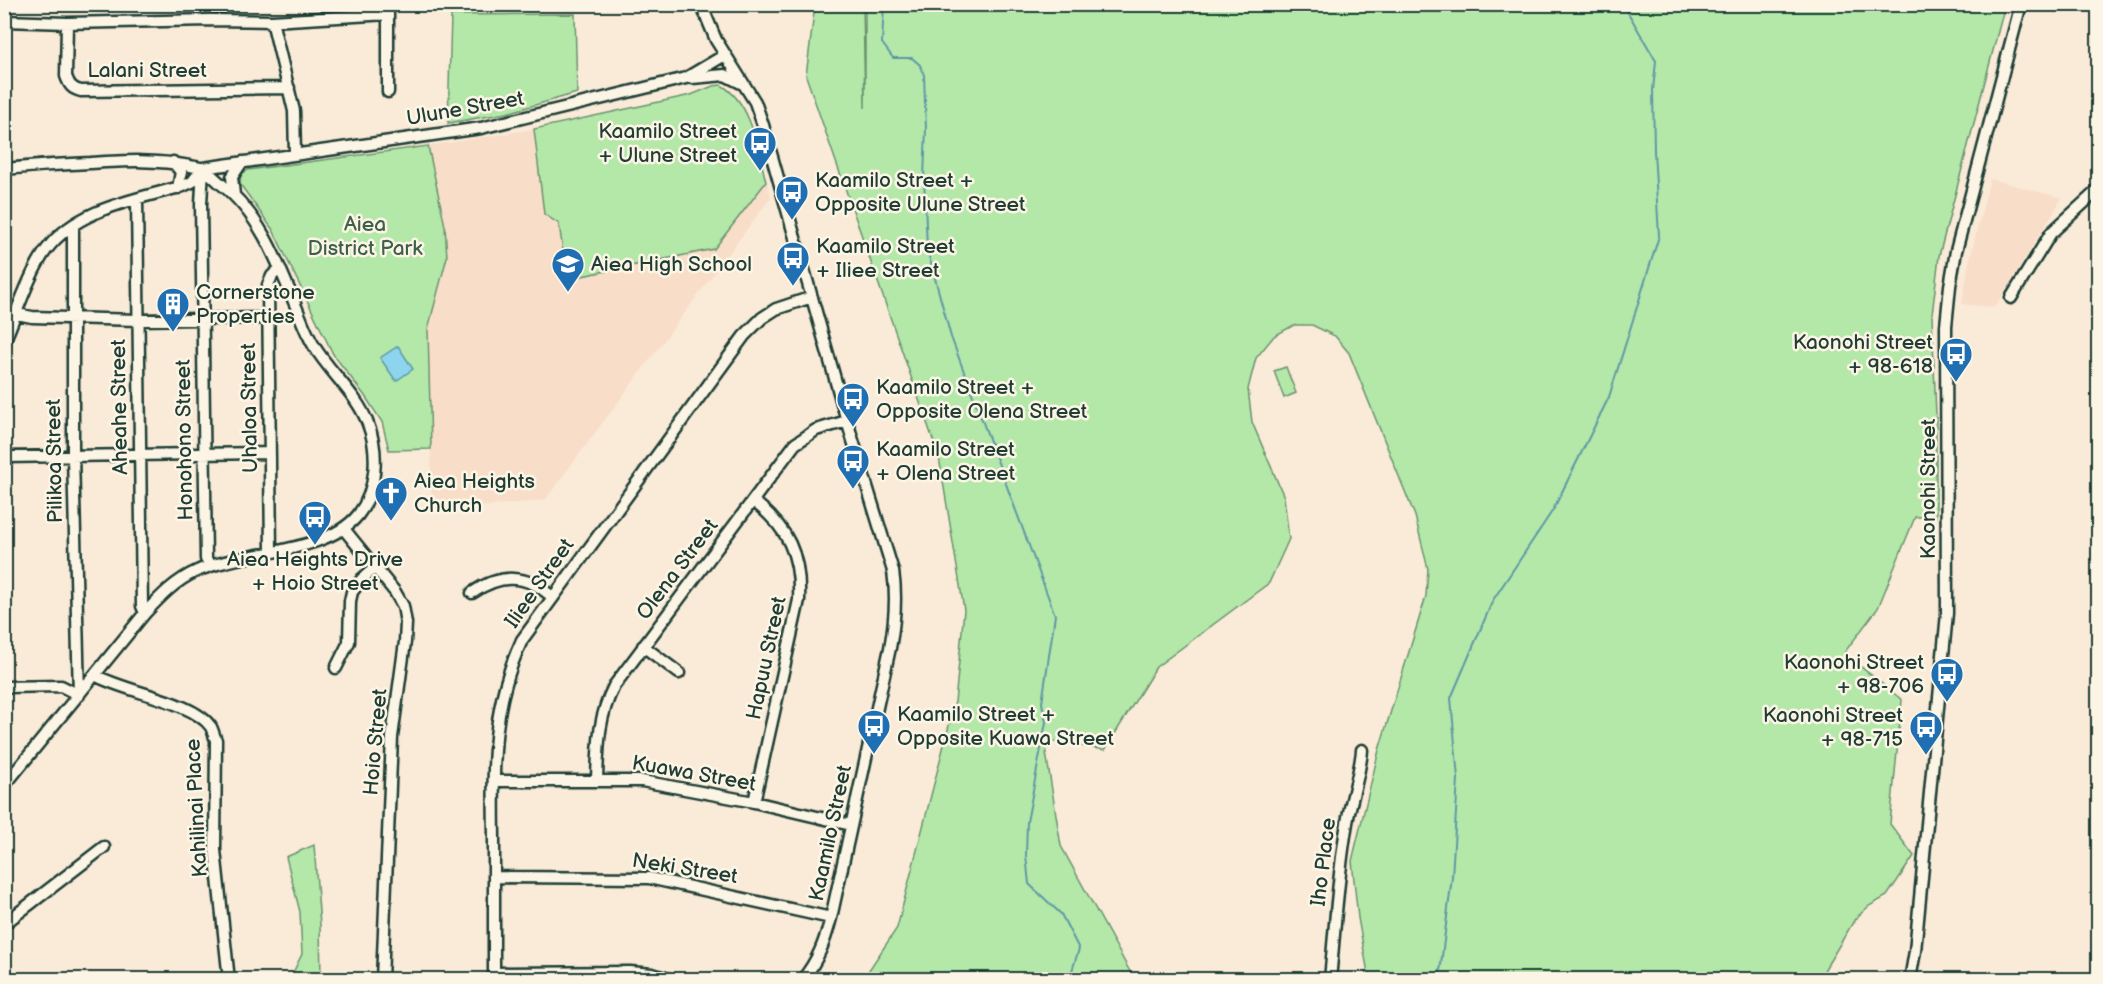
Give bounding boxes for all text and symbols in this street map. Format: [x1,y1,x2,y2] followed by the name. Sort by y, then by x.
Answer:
[87,58,207,83] street label: Lalani Street
[404,86,526,131] street label: Ulune Street
[598,119,738,168] place label: Kaamilo Street + Ulune Street
[742,125,778,172] bus stop icon: Kaamilo Street + Ulune Street
[815,168,1026,217] place label: Kaamilo Street + Opposite Ulune Street
[774,174,810,221] bus stop icon: Kaamilo Street + Opposite Ulune Street
[308,212,423,261] park label: Aiea District Park
[816,234,955,283] place label: Kaamilo Street + Iliee Street
[775,240,811,287] bus stop icon: Kaamilo Street + Iliee Street
[550,246,586,293] school or university icon: Aiea High School
[591,252,752,277] place label: Aiea High School
[196,280,315,329] place label: Cornerstone Properties
[155,286,191,333] building icon: Cornerstone Properties
[1793,330,1934,379] place label: Kaonohi Street + 98-618
[1938,336,1974,383] bus stop icon: Kaonohi Street + 98-618
[106,338,133,475] street label: Aheahe Street
[236,342,263,473] street label: Uhaloa Street
[171,359,198,521] street label: Honohono Street
[876,375,1088,424] place label: Kaamilo Street + Opposite Olena Street
[835,381,871,428] bus stop icon: Kaamilo Street + Opposite Olena Street
[41,398,68,523] street label: Pilikoa Street
[1916,418,1941,559] street label: Kaonohi Street
[876,437,1016,486] place label: Kaamilo Street + Olena Street
[835,443,871,490] bus stop icon: Kaamilo Street + Olena Street
[414,469,535,518] place label: Aiea Heights Church
[373,475,409,522] church icon: Aiea Heights Church
[297,499,333,546] bus stop icon: Aiea Heights Drive + Hoio Street
[631,514,724,625] street label: Olena Street
[499,533,580,633] street label: Iliee Street
[227,547,403,596] place label: Aiea Heights Drive + Hoio Street
[741,594,792,722] street label: Hapuu Street
[1784,650,1925,699] place label: Kaonohi Street + 98-706
[1929,656,1965,703] bus stop icon: Kaonohi Street + 98-706
[358,687,393,796] street label: Hoio Street
[897,702,1115,751] place label: Kaamilo Street + Opposite Kuawa Street
[1763,703,1904,752] place label: Kaonohi Street + 98-715
[856,708,892,755] bus stop icon: Kaamilo Street + Opposite Kuawa Street
[1908,709,1944,756] bus stop icon: Kaonohi Street + 98-715
[180,738,213,878] street label: Kahilinai Place
[630,750,758,797] street label: Kuawa Street
[804,762,857,904] street label: Kaamilo Street
[1306,816,1341,908] street label: Iho Place
[630,848,740,889] street label: Neki Street

